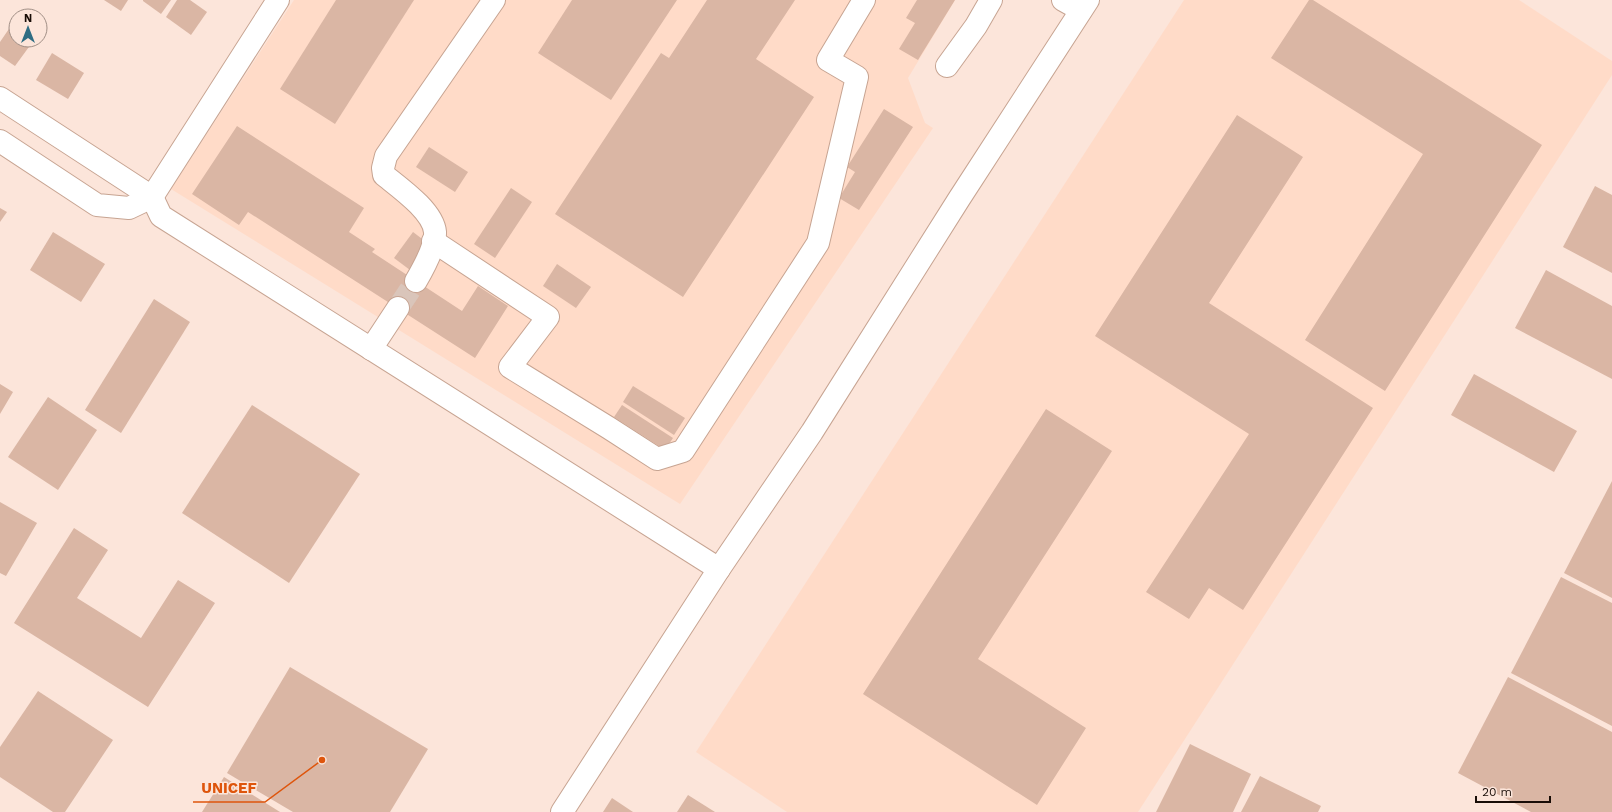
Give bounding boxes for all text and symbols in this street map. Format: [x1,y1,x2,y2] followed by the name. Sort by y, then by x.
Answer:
[8,8,48,48] north arrow
[24,12,32,25] text: N
[193,775,265,802] callout: UNICEF
[1476,778,1550,804] scale bar
[201,779,257,797] text: UNICEF
[1482,785,1512,799] text: 20 m

